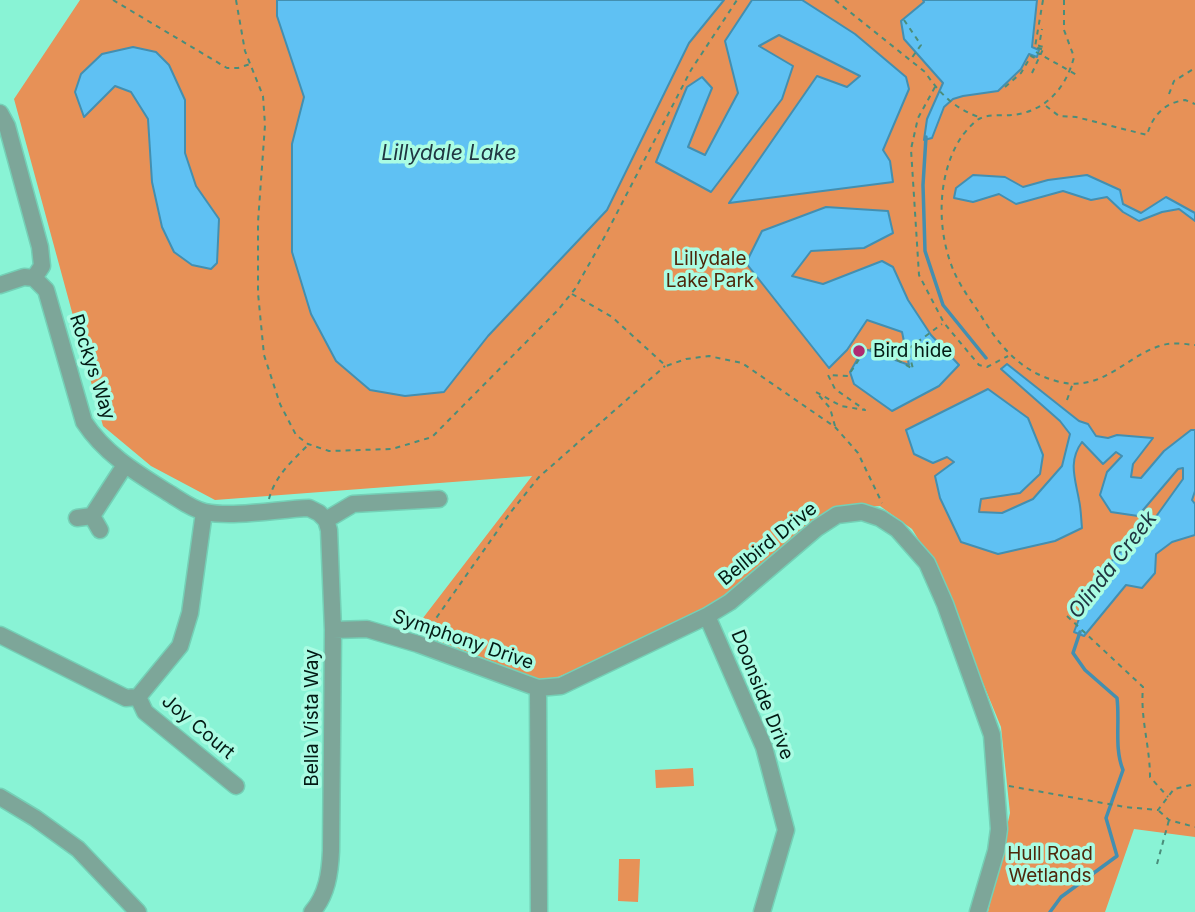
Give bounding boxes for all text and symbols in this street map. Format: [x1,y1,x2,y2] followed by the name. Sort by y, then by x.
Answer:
[381,141,517,167] water label: Lillydale Lake
[666,248,754,292] park label: Lillydale Lake Park
[64,311,120,423] street label: Rockys Way
[873,340,952,362] place label: Bird hide
[851,343,867,359] marker: Bird hide
[714,497,822,591] street label: Bellbird Drive
[1063,506,1163,624] water label: Olinda Creek
[389,605,537,675] street label: Symphony Drive
[726,627,798,763] street label: Doonside Drive
[301,649,323,787] street label: Bella Vista Way
[157,690,239,764] street label: Joy Court
[1007,843,1093,887] park label: Hull Road Wetlands

